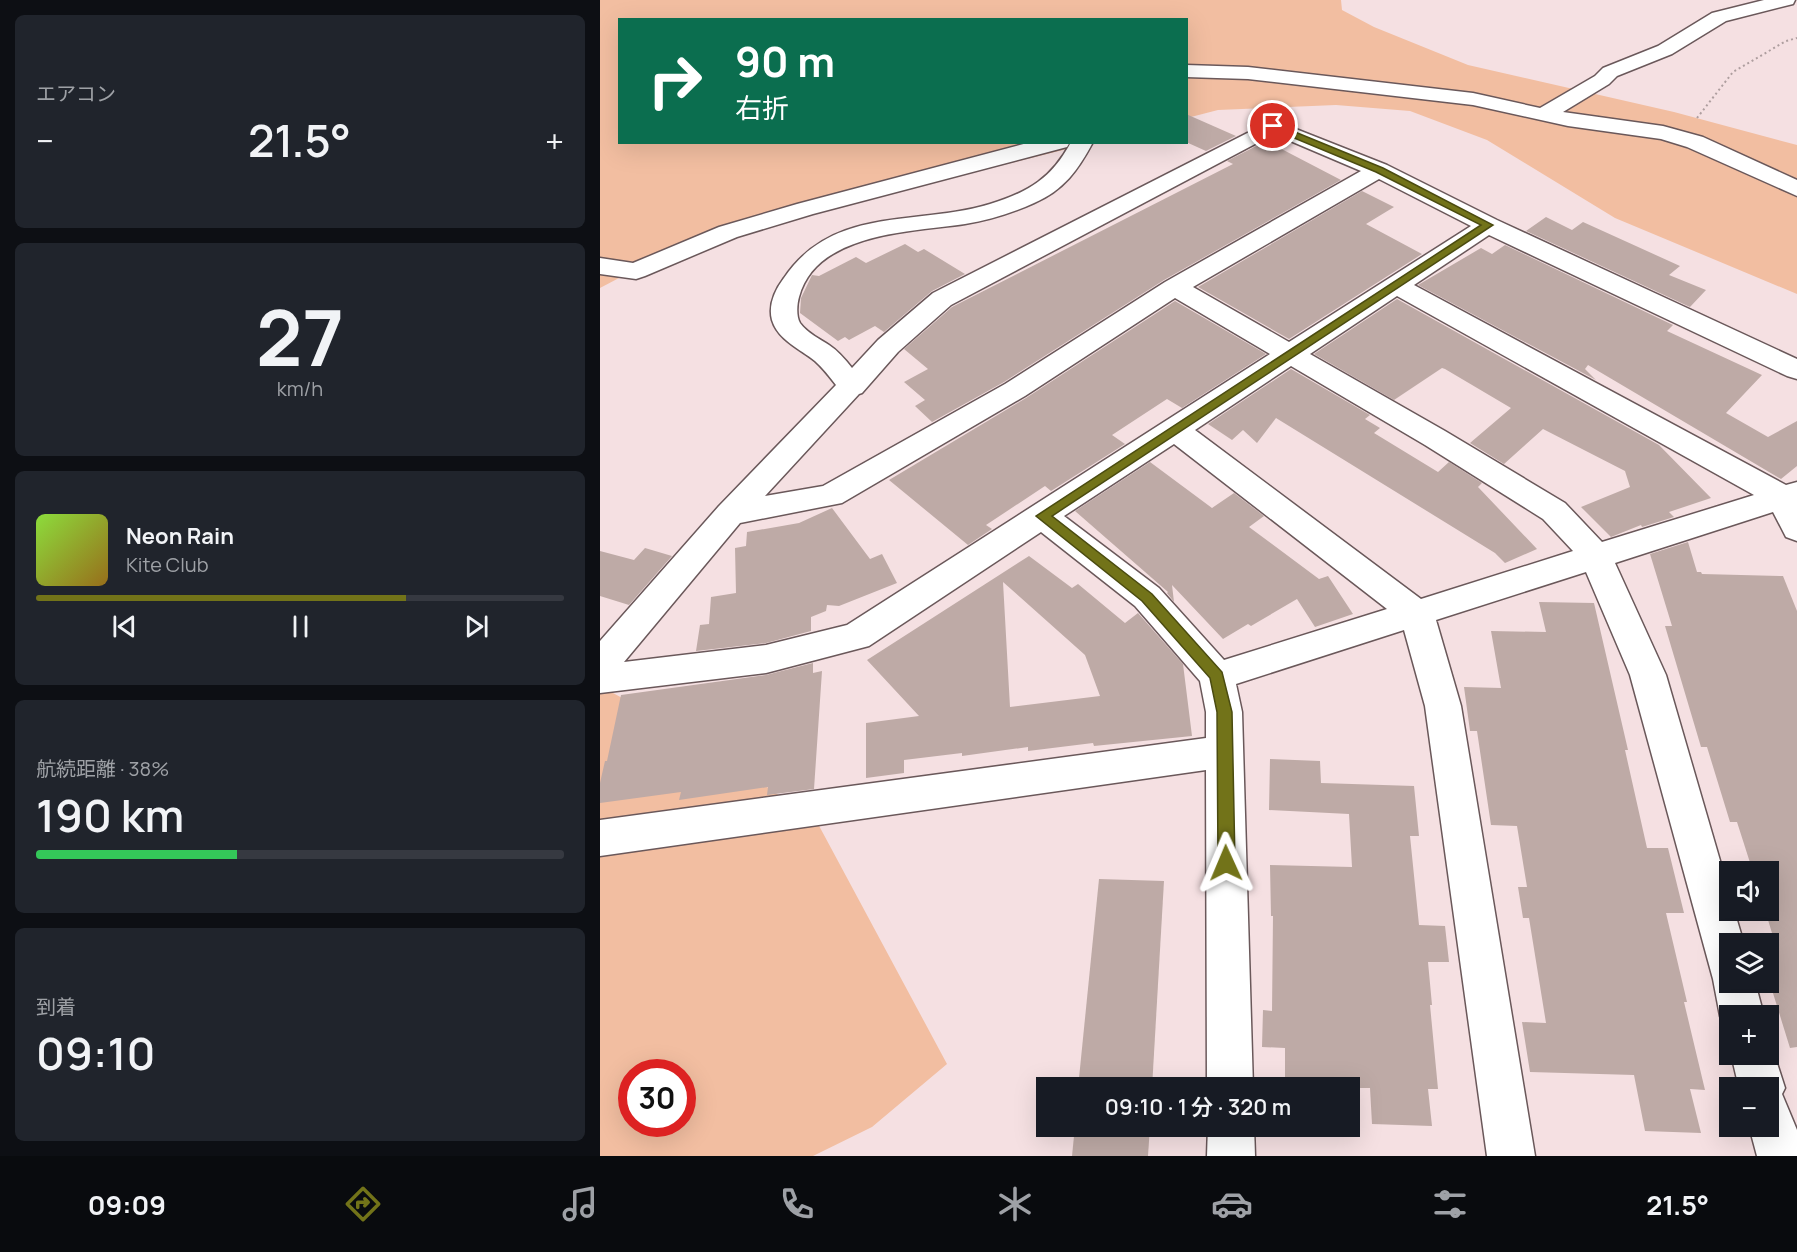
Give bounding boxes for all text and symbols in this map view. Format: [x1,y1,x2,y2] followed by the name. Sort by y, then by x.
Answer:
[735,32,835,90] text: 90 m
[636,42,714,120] icon: right
[36,80,116,107] text: エアコン
[735,89,789,126] text: 右折
[1247,100,1298,151] pin
[248,109,351,171] text: 21.5°
[1256,109,1289,142] icon: arrive
[36,118,54,163] text: −
[545,118,564,163] text: +
[256,283,344,389] text: 27
[277,375,323,402] text: km/h
[126,521,234,551] text: Neon Rain
[126,551,209,578] text: Kite Club
[108,610,141,643] icon: previous
[284,610,317,643] icon: pause
[460,610,493,643] icon: next
[36,755,169,782] text: 航続距離 · 38%
[36,784,184,846] text: 190 km
[1194,831,1258,895] position arrow
[1719,861,1779,1137] map controls
[1719,861,1779,921] button: sound
[1719,933,1779,993] button: layers
[36,993,76,1020] text: 到着
[1719,1005,1779,1065] button: +
[36,1022,156,1084] text: 09:10
[618,1059,696,1137] speed limit sign: 30
[1719,1077,1779,1137] button: −
[1105,1092,1291,1122] text: 09:10 · 1 分 · 320 m
[342,1183,384,1225] icon: directions
[559,1183,601,1225] icon: music
[776,1183,818,1225] icon: phone
[994,1183,1036,1225] icon: climate
[1211,1183,1253,1225] icon: car
[1429,1183,1471,1225] icon: filters
[88,1186,166,1223] text: 09:09
[1646,1186,1709,1223] text: 21.5°

